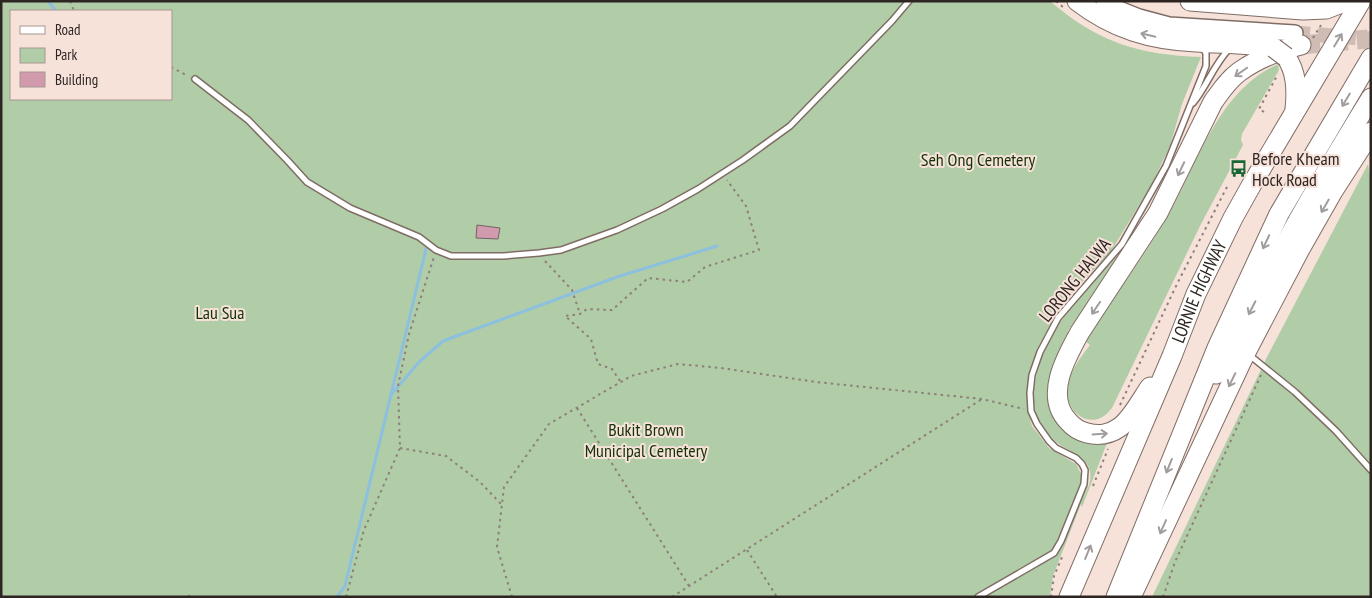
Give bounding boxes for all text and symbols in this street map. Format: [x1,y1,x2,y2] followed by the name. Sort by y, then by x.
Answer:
[10,10,172,100] legend
[55,20,81,39] text: Road
[1141,30,1157,39] one-way arrow
[1333,34,1343,48] one-way arrow
[55,45,77,64] text: Park
[1234,67,1248,77] one-way arrow
[55,70,98,89] text: Building
[1340,92,1350,106] one-way arrow
[1252,147,1340,191] place label: Before Kheam Hock Road
[921,148,1035,171] park label: Seh Ong Cemetery
[1228,159,1248,179] bus stop icon: Before Kheam Hock Road
[1175,161,1185,176] one-way arrow
[1319,198,1329,212] one-way arrow
[1034,233,1116,326] street label: LORONG HALWA
[1261,234,1271,249] one-way arrow
[1166,235,1232,346] street label: LORNIE HIGHWAY
[1091,300,1101,314] one-way arrow
[196,301,244,324] park label: Lau Sua
[1247,301,1257,316] one-way arrow
[1227,372,1237,387] one-way arrow
[585,418,708,462] park label: Bukit Brown Municipal Cemetery
[1091,429,1107,438] one-way arrow
[1164,458,1173,473] one-way arrow
[1158,519,1168,534] one-way arrow
[1084,544,1093,559] one-way arrow

